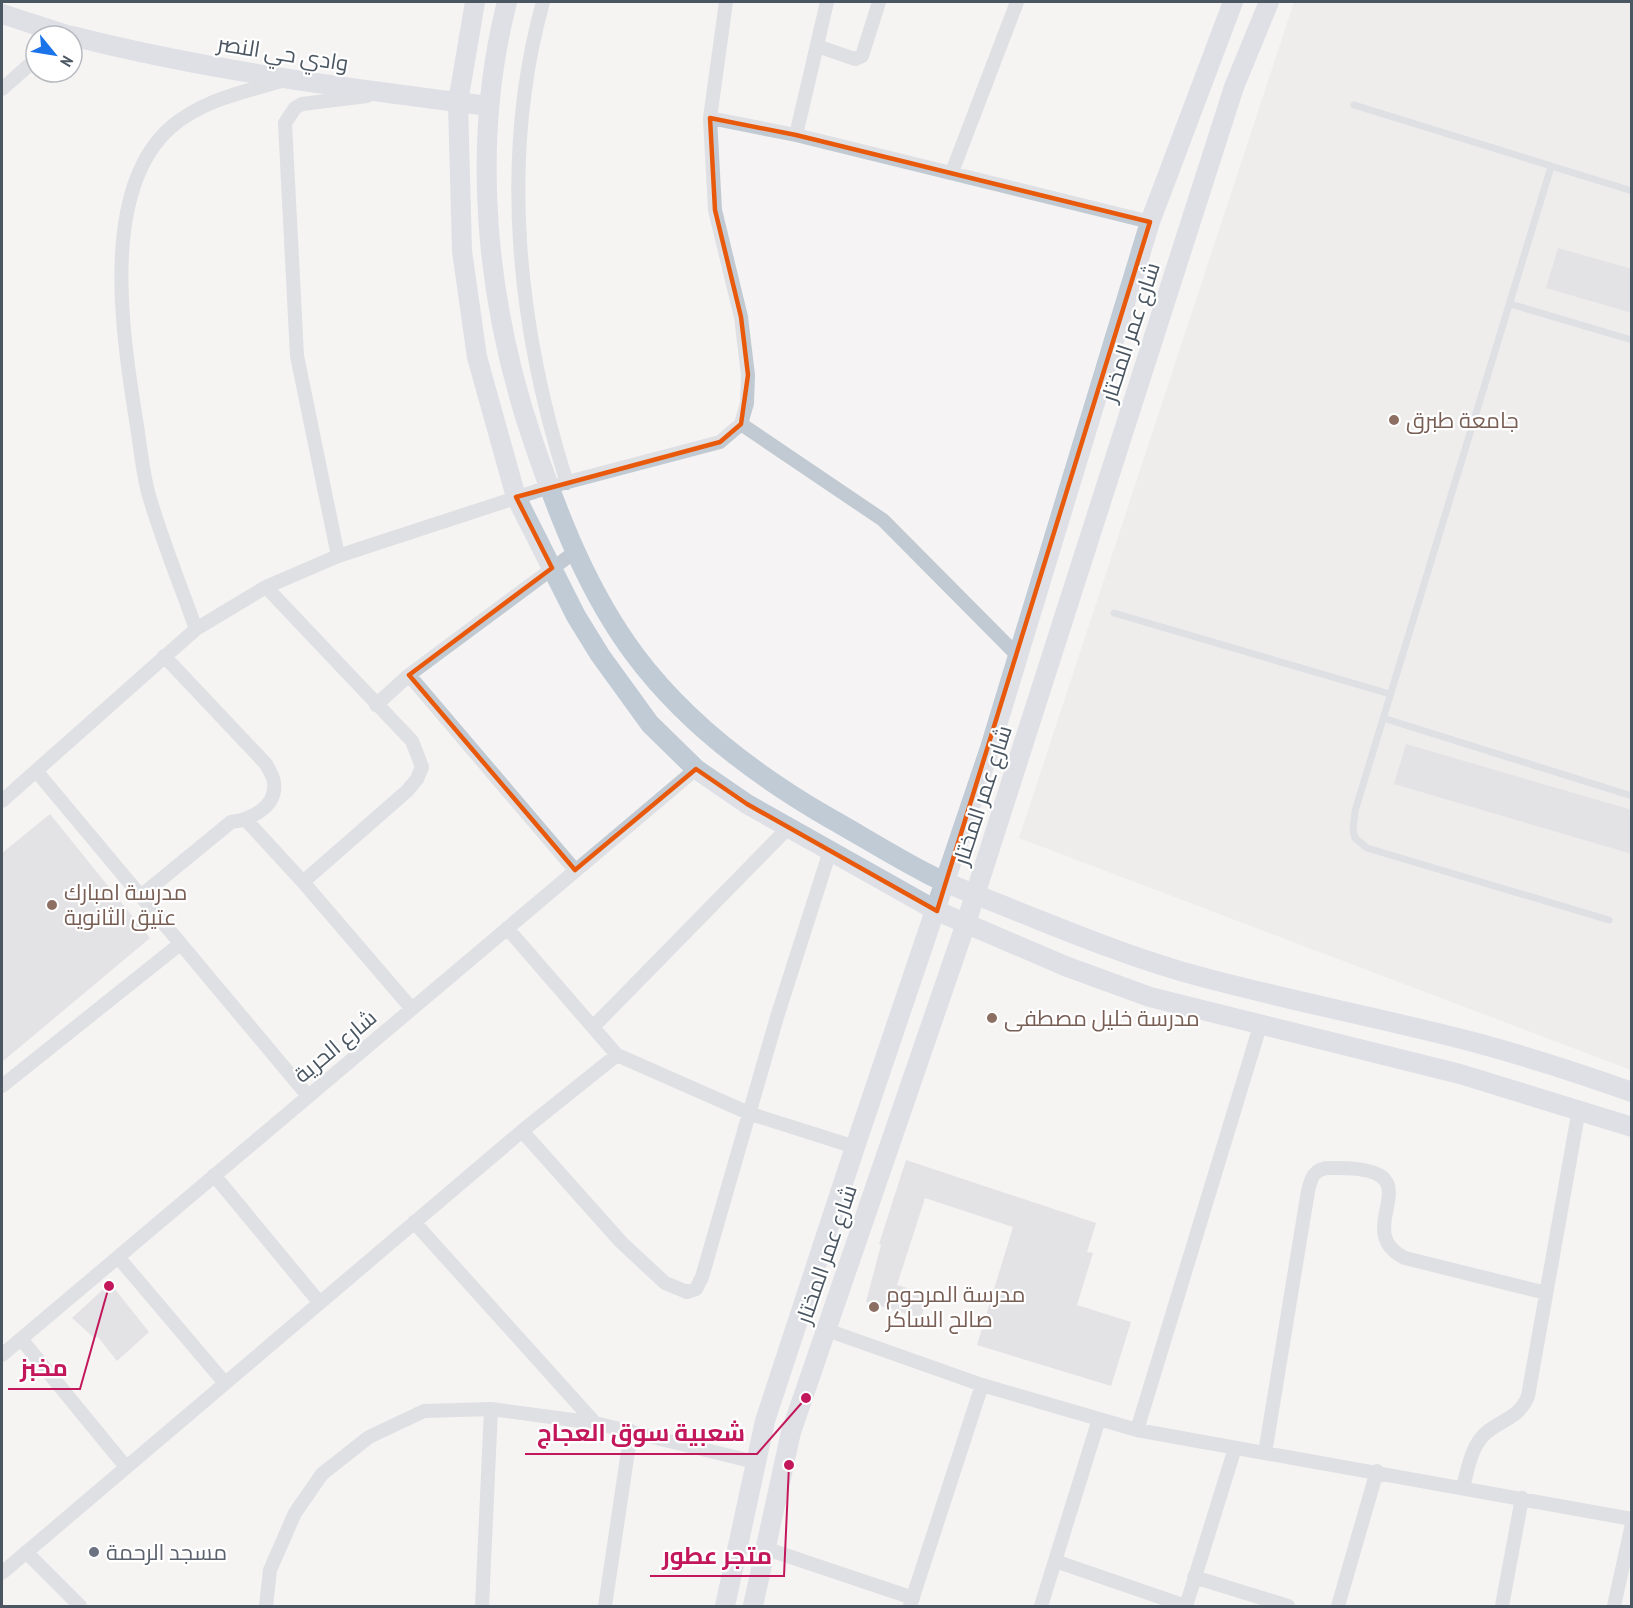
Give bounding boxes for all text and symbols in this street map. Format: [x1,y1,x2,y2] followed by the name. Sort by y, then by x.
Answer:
[24,24,84,84] north arrow
[213,29,351,80] street label: وادي حي النصر
[56,53,78,70] text: N
[1094,259,1167,408] street label: شارع عمر المختار
[1406,406,1519,434] place label: جامعة طبرق
[1387,413,1401,427] marker: جامعة طبرق
[946,722,1019,871] street label: شارع عمر المختار
[64,878,187,931] place label: مدرسة امبارك عتيق الثانوية
[45,898,59,912] marker: مدرسة امبارك عتيق الثانوية
[288,1003,383,1089] street label: شارع الحرية
[1004,1004,1200,1032] place label: مدرسة خليل مصطفى
[985,1011,999,1025] marker: مدرسة خليل مصطفى
[788,1181,864,1329] street label: شارع عمر المختار
[884,1280,1025,1334] place label: مدرسة المرحوم صالح الساكر
[867,1300,881,1314] marker: مدرسة المرحوم صالح الساكر
[8,1347,80,1389] callout: مخبز
[19,1352,68,1383] text: مخبز
[525,1412,757,1454] callout: شعبية سوق العجاج
[537,1417,745,1449] text: شعبية سوق العجاج
[650,1534,784,1576] callout: متجر عطور
[106,1538,227,1566] place label: مسجد الرحمة
[661,1540,772,1571] text: متجر عطور
[87,1545,101,1559] marker: مسجد الرحمة

